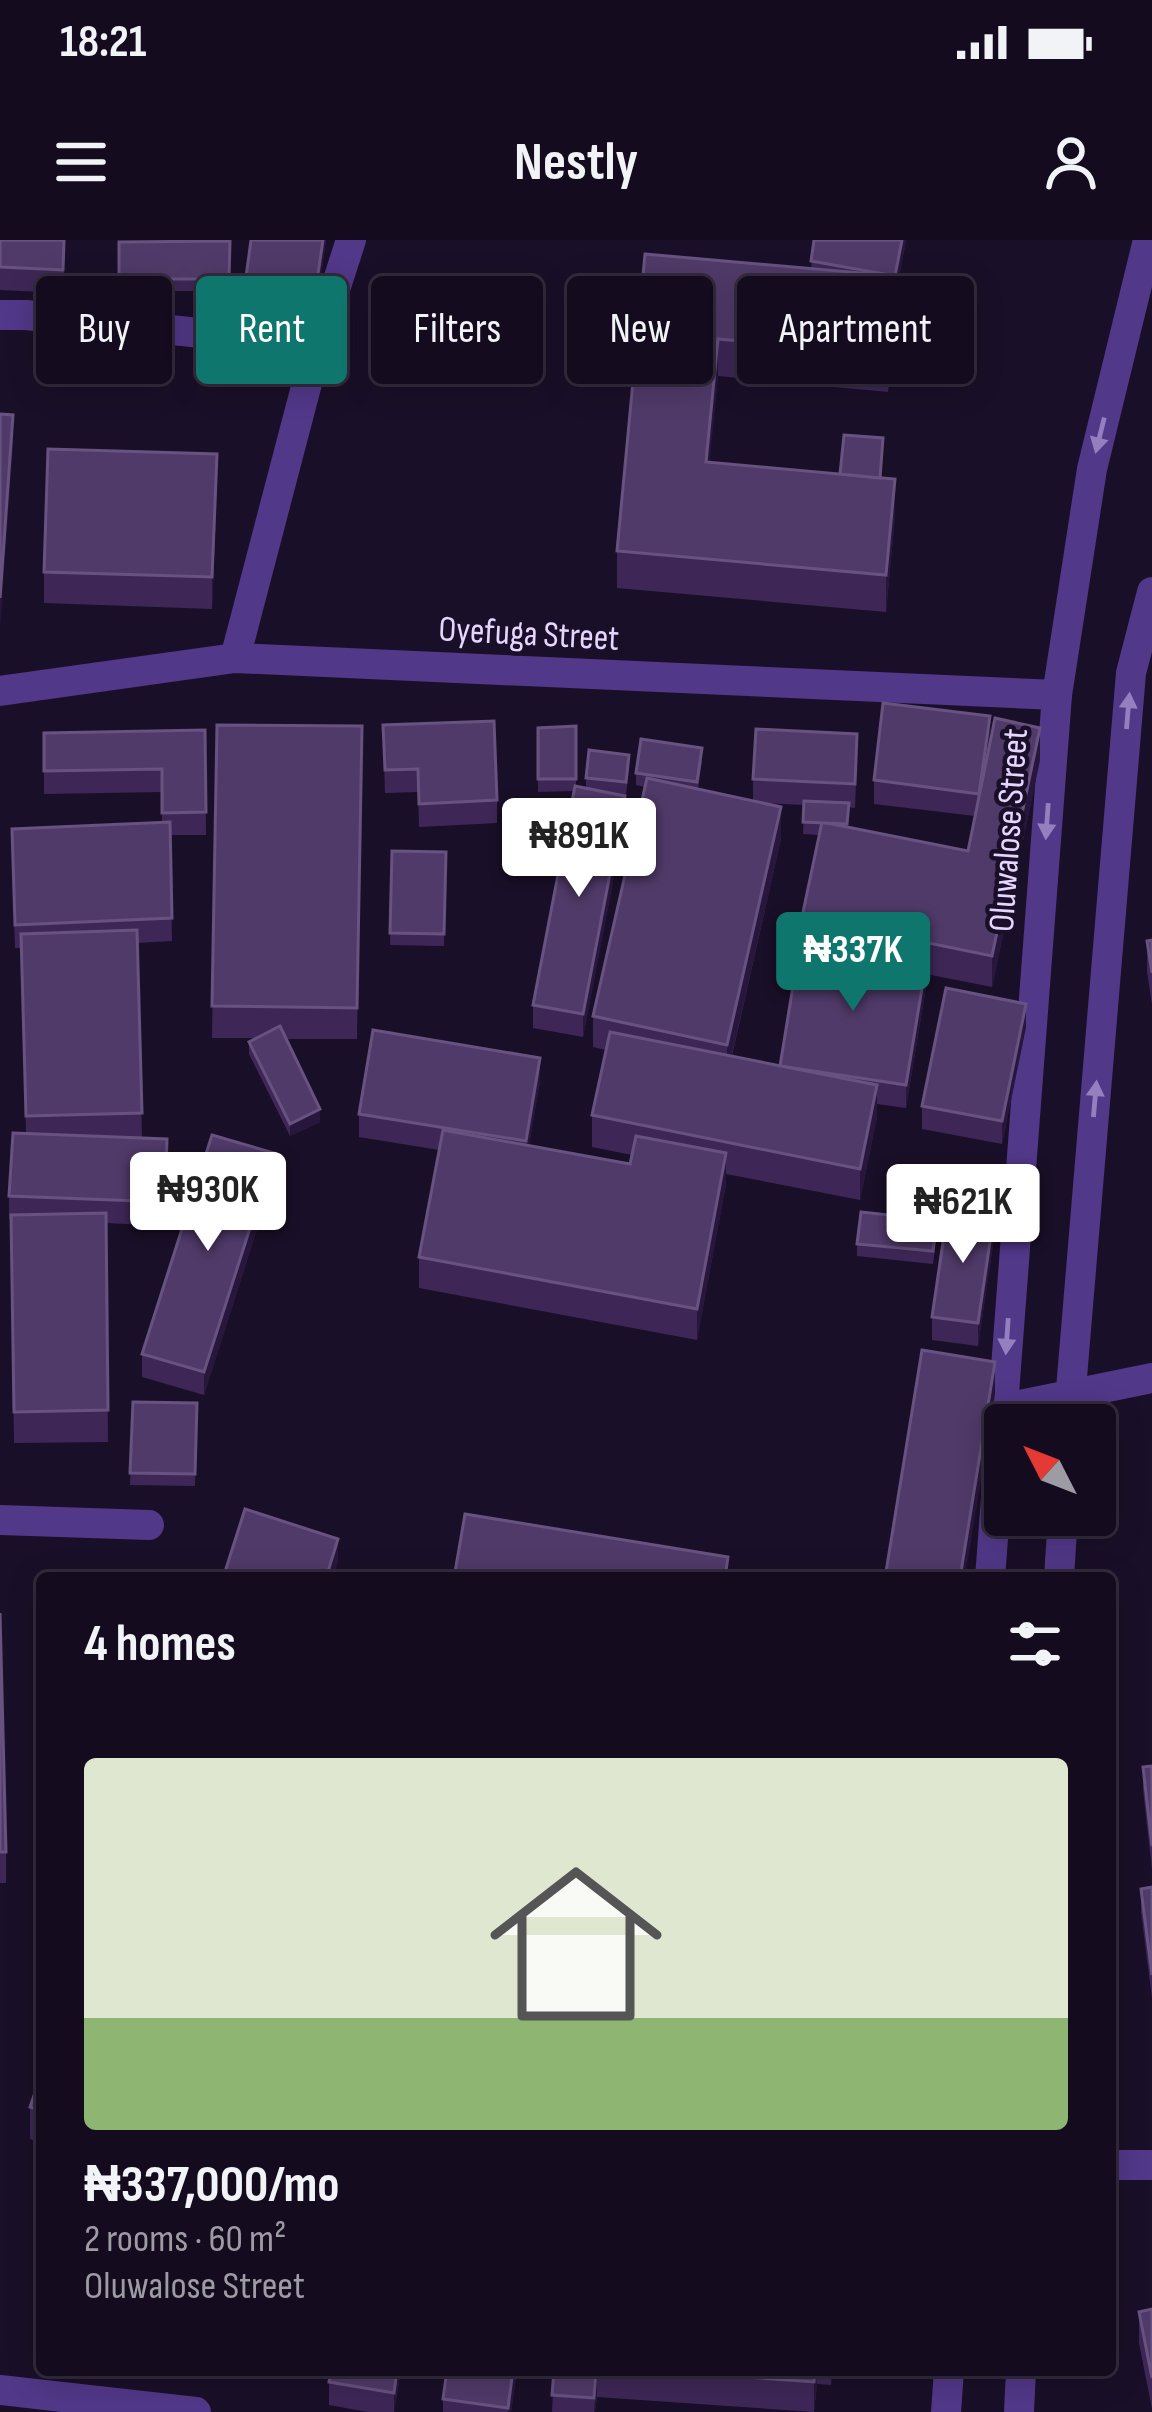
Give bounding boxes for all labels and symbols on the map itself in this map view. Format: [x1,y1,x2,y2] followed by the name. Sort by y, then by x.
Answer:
[1090,417,1109,454] one-way arrow
[438,608,620,661] street label: Oyefuga Street
[1119,691,1138,729] one-way arrow
[981,727,1038,933] street label: Oluwalose Street
[495,798,663,900] pin: ₦891K
[1037,803,1056,840] one-way arrow
[769,912,937,1014] pin: ₦337K
[1086,1080,1105,1117] one-way arrow
[124,1152,292,1254] pin: ₦930K
[879,1164,1047,1266] pin: ₦621K
[997,1318,1016,1355] one-way arrow
[984,1404,1116,1536] north arrow

